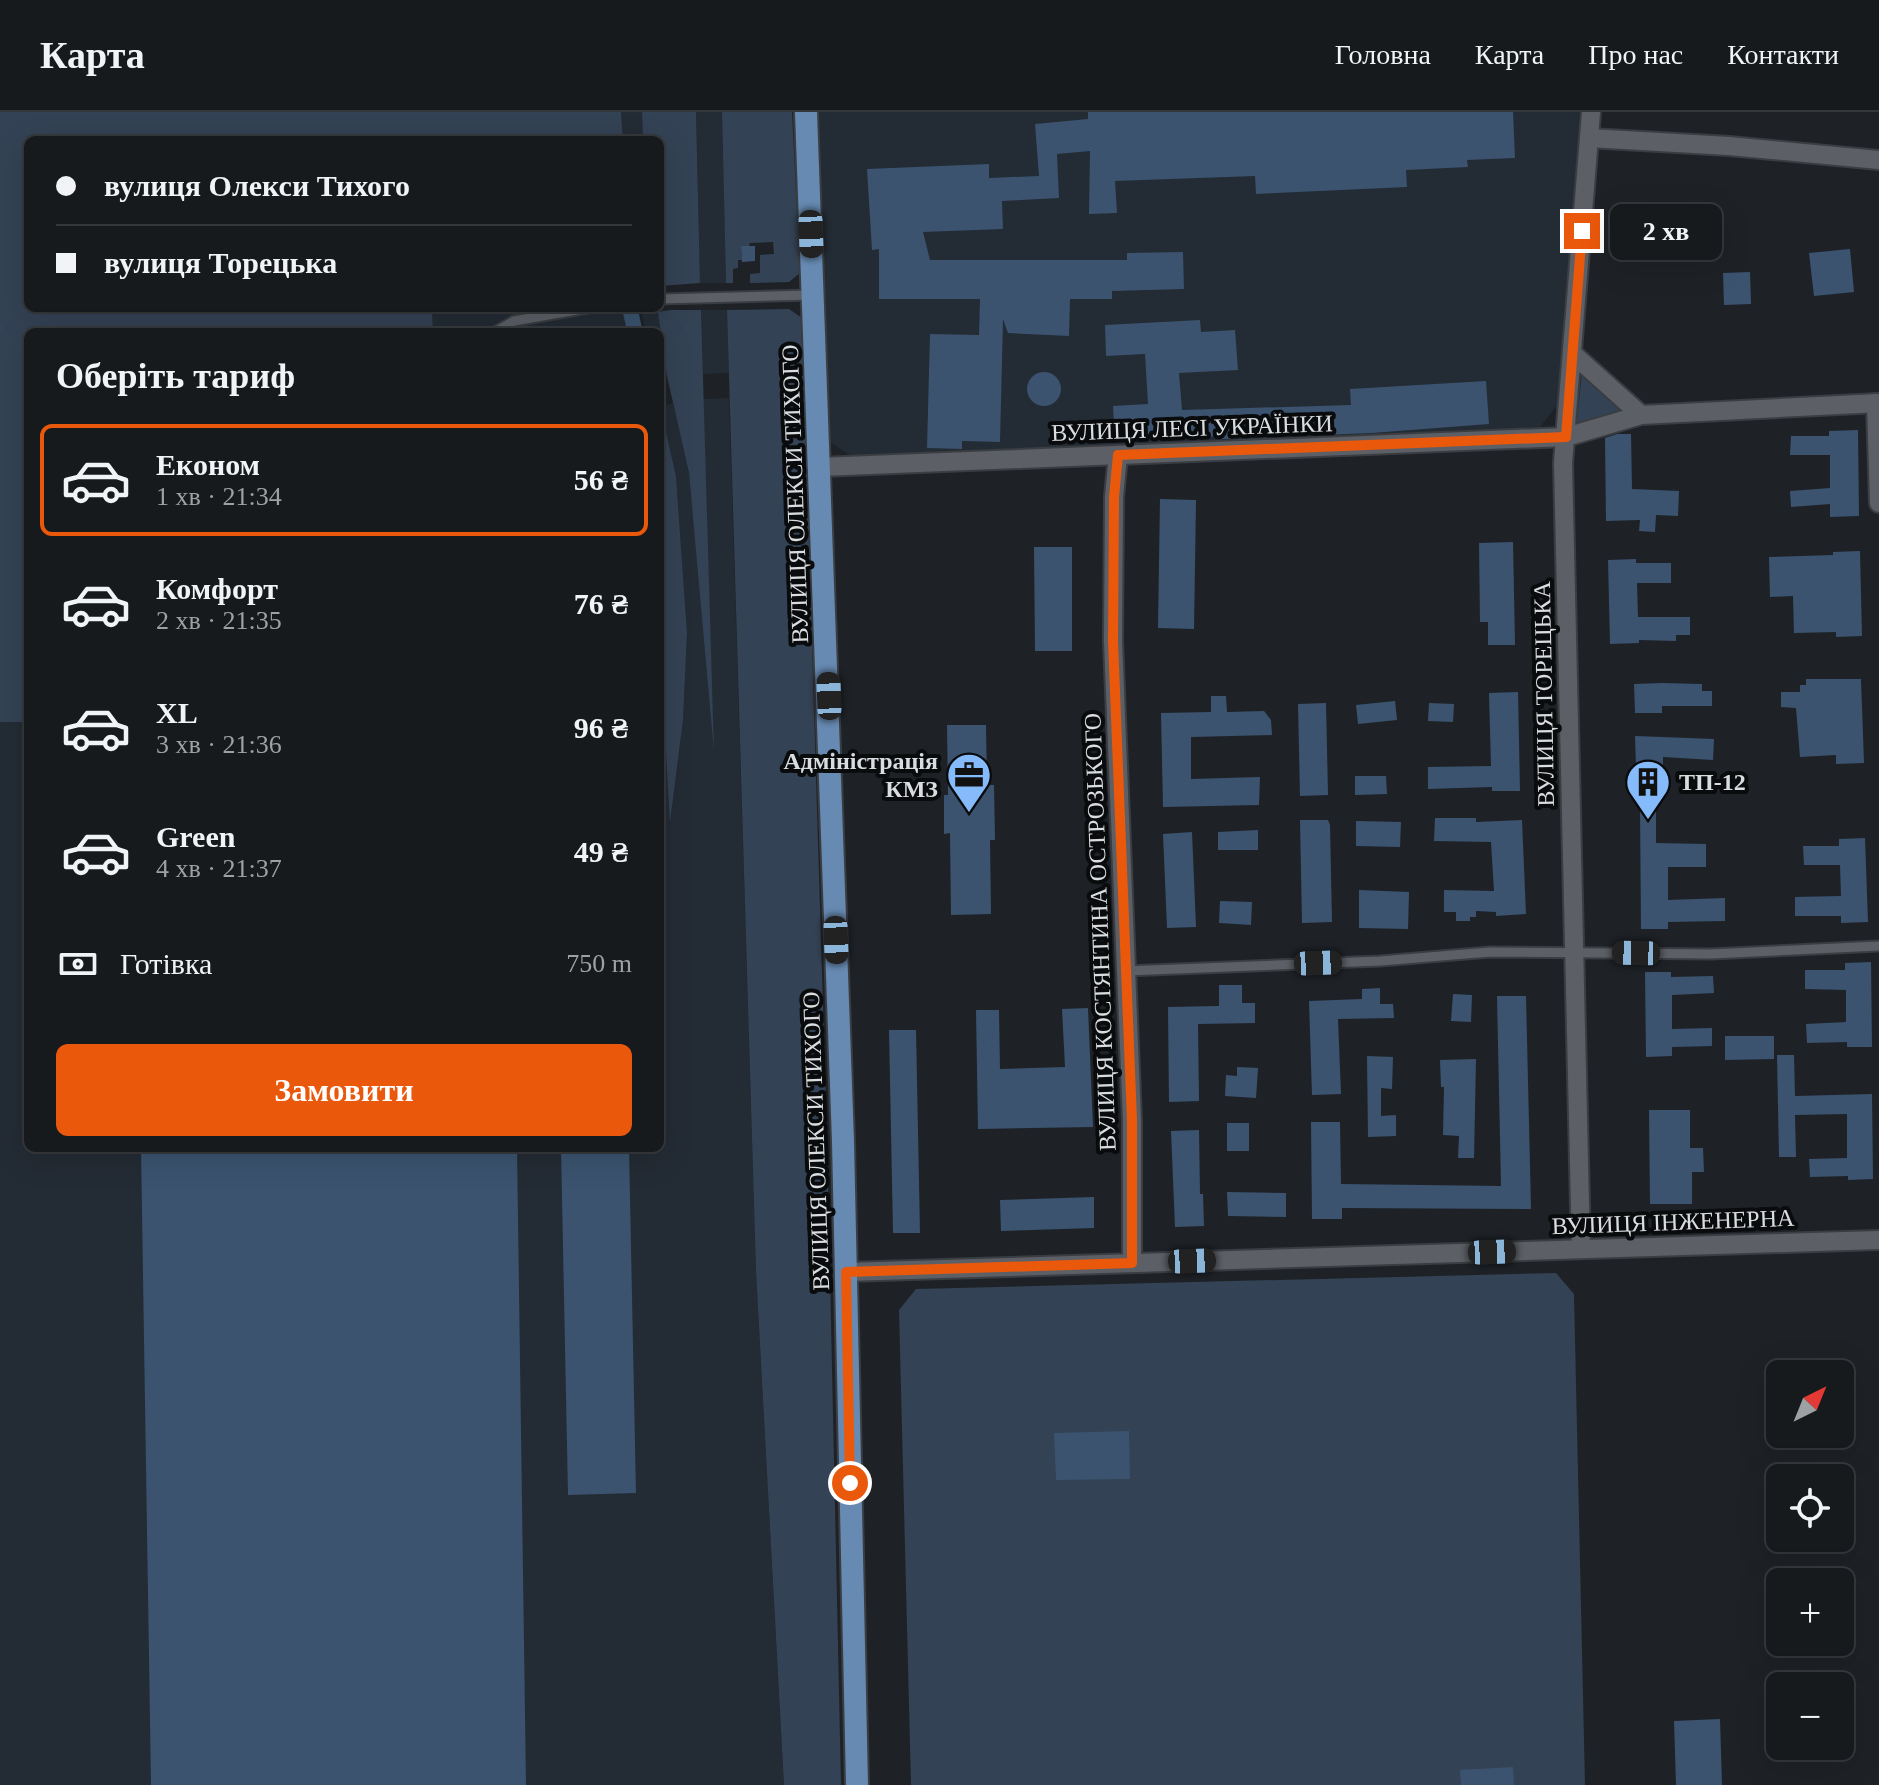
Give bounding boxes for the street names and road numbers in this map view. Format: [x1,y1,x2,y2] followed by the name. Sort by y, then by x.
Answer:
[777,344,813,644] street label: ВУЛИЦЯ ОЛЕКСИ ТИХОГО
[1051,410,1333,446] street label: ВУЛИЦЯ ЛЕСІ УКРАЇНКИ
[1529,580,1559,807] street label: ВУЛИЦЯ ТОРЕЦЬКА
[1079,712,1121,1152] street label: ВУЛИЦЯ КОСТЯНТИНА ОСТРОЗЬКОГО
[798,991,834,1291] street label: ВУЛИЦЯ ОЛЕКСИ ТИХОГО
[1551,1205,1795,1239] street label: ВУЛИЦЯ ІНЖЕНЕРНА

